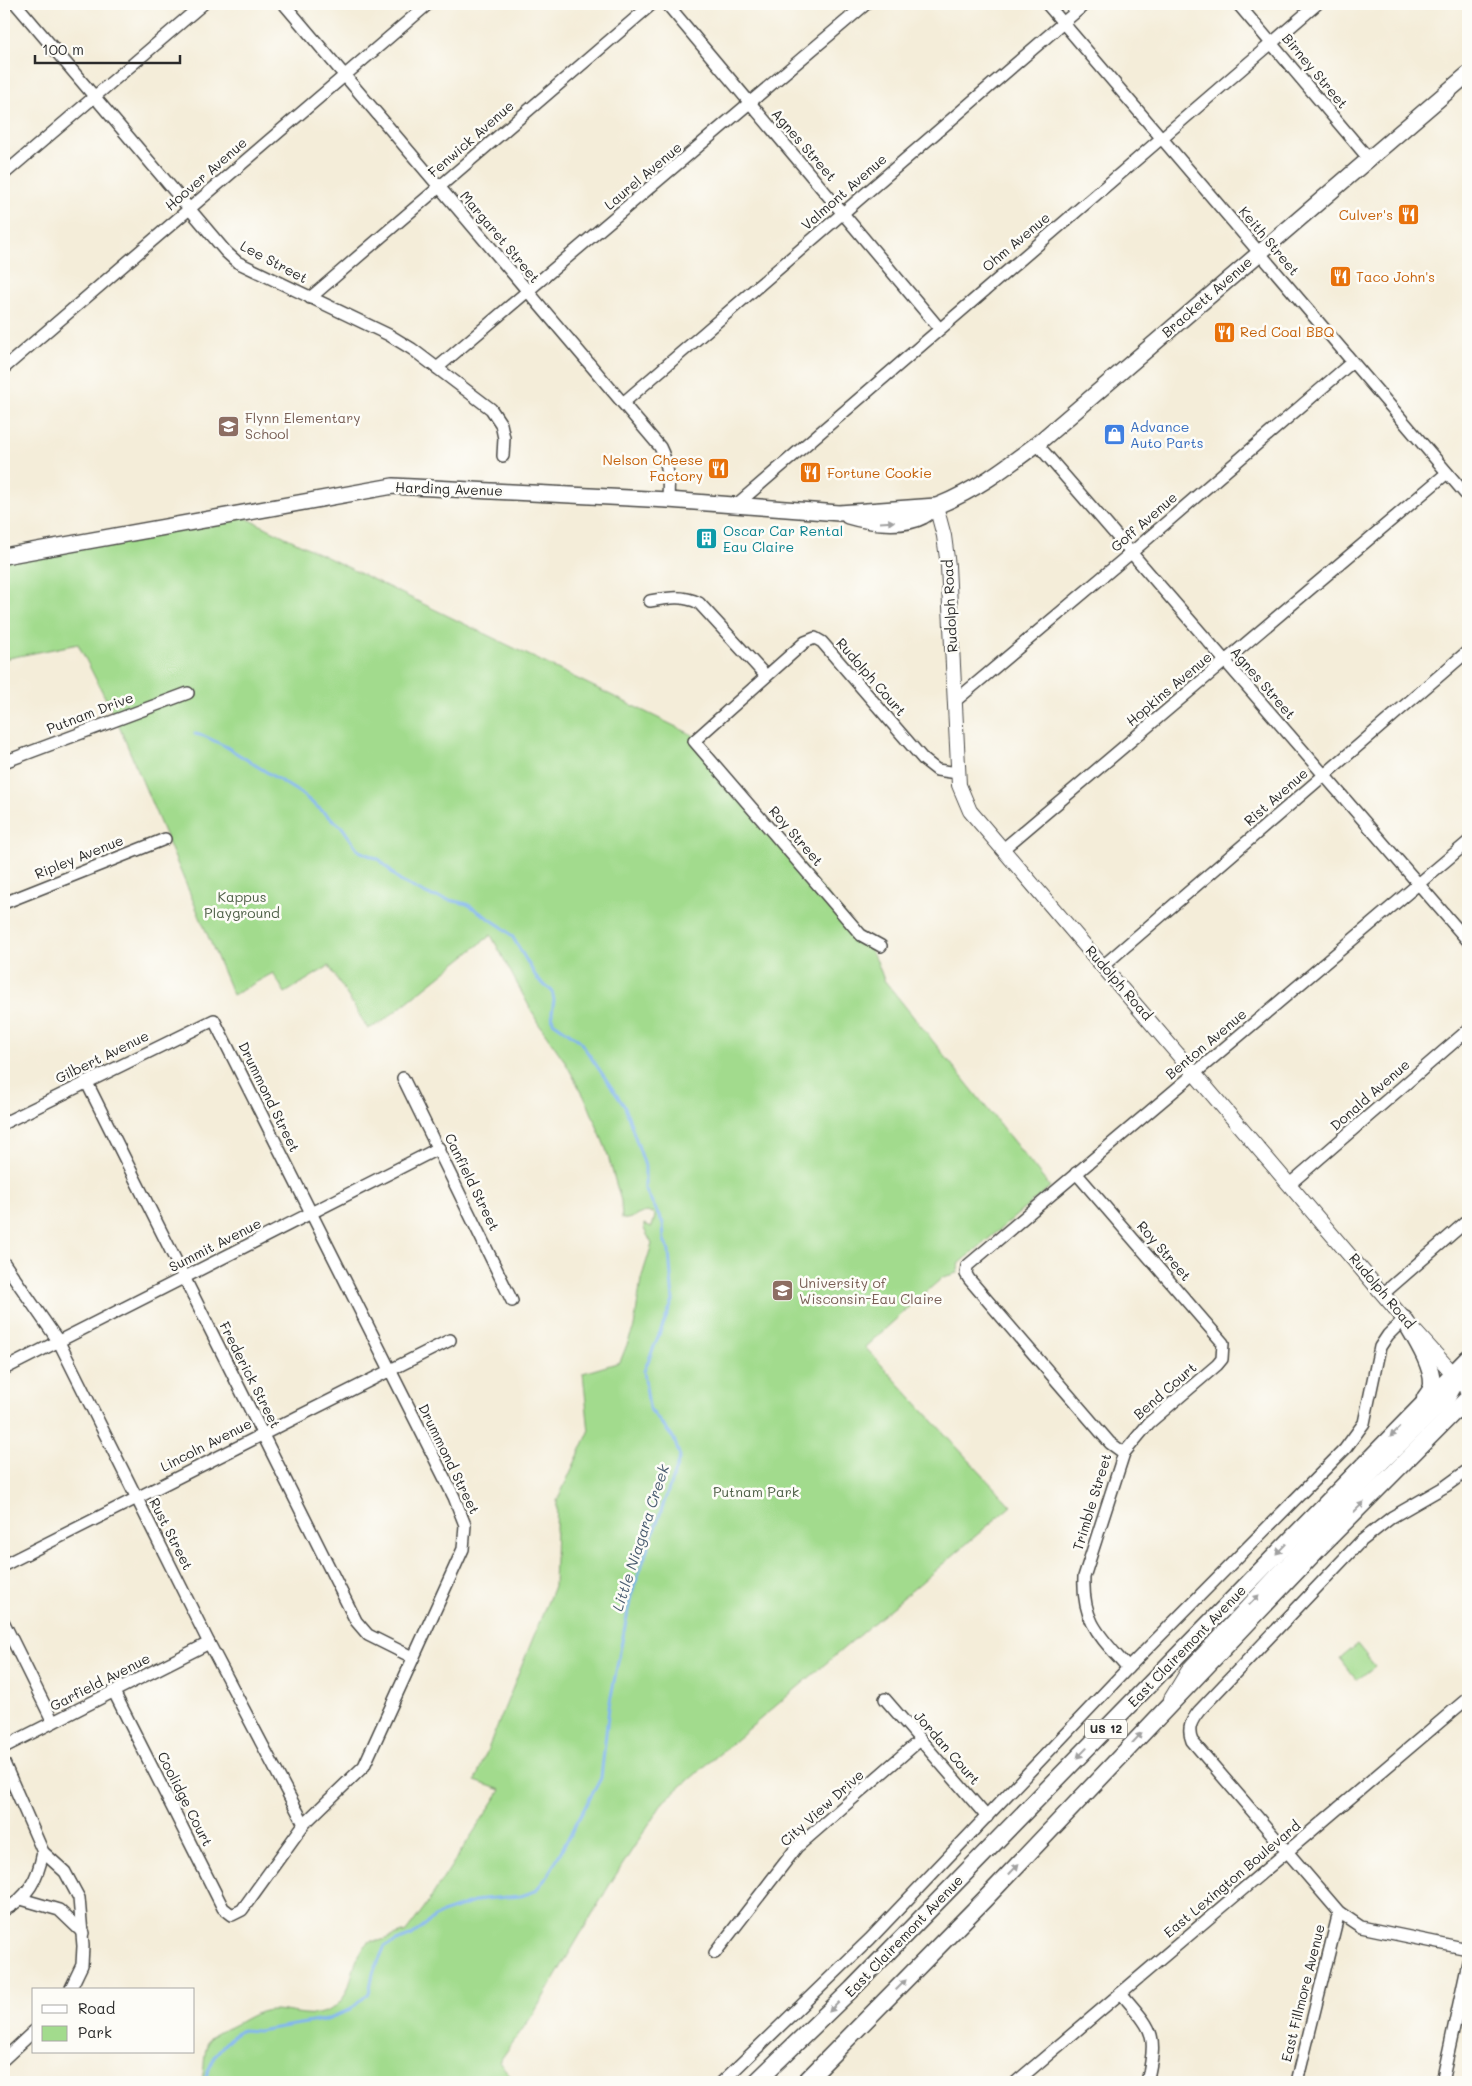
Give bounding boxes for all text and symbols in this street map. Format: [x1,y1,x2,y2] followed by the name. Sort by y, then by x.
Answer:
[1278,29,1352,112] street label: Birney Street
[35,32,180,64] scale bar
[42,39,84,59] text: 100 m
[424,96,518,181] street label: Fenwick Avenue
[768,104,841,185] street label: Agnes Street
[161,133,251,214] street label: Hoover Avenue
[600,138,686,214] street label: Laurel Avenue
[797,149,890,234] street label: Valmont Avenue
[456,187,545,287] street label: Margaret Street
[1235,202,1304,279] street label: Keith Street
[1397,203,1421,227] restaurant icon: Culver's
[1339,205,1393,224] place label: Culver's
[978,208,1054,276] street label: Ohm Avenue
[237,236,311,287] street label: Lee Street
[1157,252,1256,341] street label: Brackett Avenue
[1328,265,1352,289] restaurant icon: Taco John's
[1356,267,1435,286] place label: Taco John's
[1212,320,1236,344] restaurant icon: Red Coal BBQ
[1240,322,1334,341] place label: Red Coal BBQ
[245,408,361,443] place label: Flynn Elementary School
[217,414,241,438] school or university icon: Flynn Elementary School
[1130,417,1204,452] place label: Advance Auto Parts
[1102,423,1126,447] shop icon: Advance Auto Parts
[602,450,703,485] place label: Nelson Cheese Factory
[707,456,731,480] restaurant icon: Nelson Cheese Factory
[799,461,823,485] restaurant icon: Fortune Cookie
[827,463,932,482] place label: Fortune Cookie
[395,477,503,500] street label: Harding Avenue
[1106,487,1181,556] street label: Goff Avenue
[879,517,895,525] one-way arrow
[723,521,843,556] place label: Oscar Car Rental Eau Claire
[695,527,719,551] building icon: Oscar Car Rental Eau Claire
[938,559,961,653] street label: Rudolph Road
[832,634,911,720] street label: Rudolph Court
[1227,642,1300,723] street label: Agnes Street
[1122,647,1215,730] street label: Hopkins Avenue
[44,687,136,738] street label: Putnam Drive
[1240,763,1312,830] street label: Rist Avenue
[765,802,828,870] street label: Roy Street
[32,830,126,883] street label: Ripley Avenue
[204,887,280,922] park label: Kappus Playground
[1082,941,1157,1024] street label: Rudolph Road
[1161,1004,1250,1083] street label: Benton Avenue
[52,1026,152,1087] street label: Gilbert Avenue
[234,1038,304,1155] street label: Drummond Street
[1326,1055,1414,1135] street label: Donald Avenue
[441,1130,504,1234] street label: Canfield Street
[165,1213,264,1276] street label: Summit Avenue
[1133,1217,1196,1285] street label: Roy Street
[1345,1249,1420,1333] street label: Rudolph Road
[799,1273,943,1308] place label: University of Wisconsin-Eau Claire
[771,1279,795,1303] school or university icon: University of Wisconsin-Eau Claire
[215,1318,285,1431] street label: Frederick Street
[1129,1358,1200,1423] street label: Bend Court
[414,1400,484,1517] street label: Drummond Street
[157,1413,255,1476] street label: Lincoln Avenue
[1389,1426,1401,1438] one-way arrow
[1068,1451,1115,1553] street label: Trimble Street
[607,1461,674,1614] water label: Little Niagara Creek
[713,1482,799,1501] park label: Putnam Park
[145,1494,198,1573] street label: Rust Street
[1353,1502,1365,1514] one-way arrow
[1275,1543,1287,1555] one-way arrow
[1123,1581,1250,1711] street label: East Clairemont Avenue
[1248,1595,1260,1607] one-way arrow
[47,1648,153,1715] street label: Garfield Avenue
[910,1707,985,1789] street label: Jordan Court
[1085,1720,1127,1738] road number: US 12
[1131,1732,1143,1744] one-way arrow
[1076,1747,1088,1759] one-way arrow
[153,1748,217,1849] street label: Coolidge Court
[776,1765,868,1850] street label: City View Drive
[1159,1816,1304,1942] street label: East Lexington Boulevard
[1008,1863,1020,1875] one-way arrow
[840,1871,967,2001] street label: East Clairemont Avenue
[1276,1922,1329,2064] street label: East Fillmore Avenue
[894,1980,906,1992] one-way arrow
[32,1988,195,2054] legend
[78,1998,115,2018] text: Road
[828,2000,840,2012] one-way arrow
[78,2022,112,2042] text: Park

